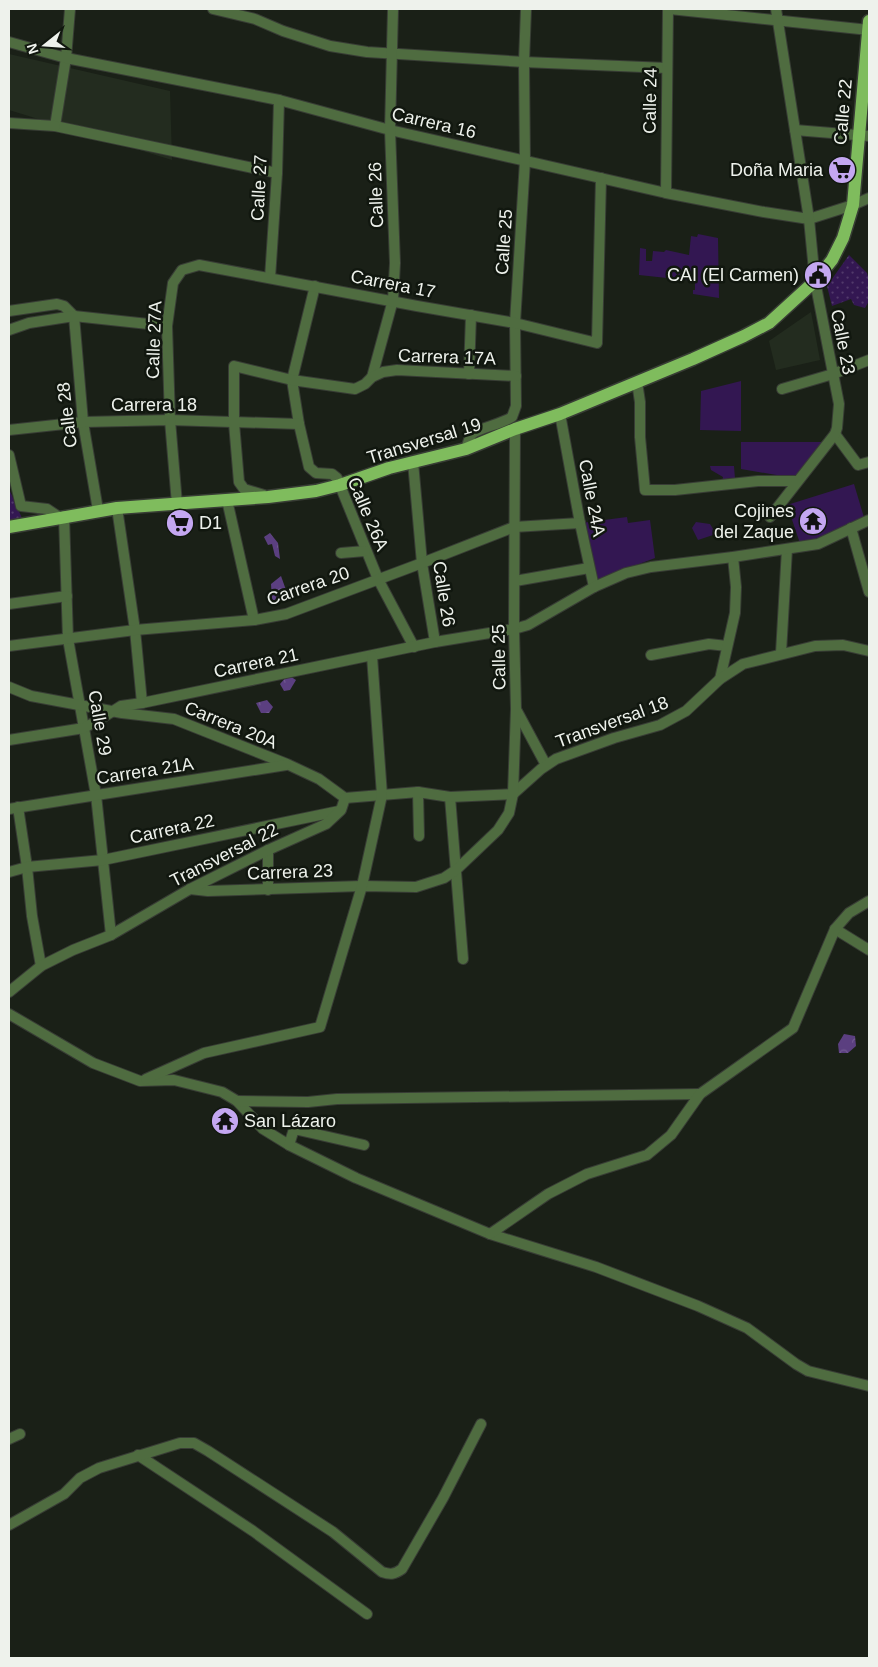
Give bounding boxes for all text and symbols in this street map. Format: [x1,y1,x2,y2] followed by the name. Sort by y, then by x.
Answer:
[20,20,70,70] north arrow
[23,42,42,56] text: N
[639,68,661,134] street label: Calle 24
[830,78,856,146] street label: Calle 22
[390,104,478,142] street label: Carrera 16
[247,154,271,222] street label: Calle 27
[827,155,857,185] supermarket icon: Doña Maria
[730,160,824,180] place label: Doña Maria
[365,162,387,228] street label: Calle 26
[492,208,516,276] street label: Calle 25
[803,260,833,290] public building icon: CAI (El Carmen)
[667,265,799,285] place label: CAI (El Carmen)
[349,266,437,302] street label: Carrera 17
[143,301,165,379] street label: Calle 27A
[827,308,859,376] street label: Calle 23
[398,345,496,369] street label: Carrera 17A
[53,381,81,449] street label: Calle 28
[111,395,197,415] street label: Carrera 18
[364,414,484,468] street label: Transversal 19
[575,458,609,538] street label: Calle 24A
[344,474,392,554] street label: Calle 26A
[714,501,794,542] place label: Cojines del Zaque
[798,506,828,536] temple icon: Cojines del Zaque
[165,508,195,538] supermarket icon: D1
[199,513,222,533] place label: D1
[429,560,459,628] street label: Calle 26
[264,563,352,609] street label: Carrera 20
[488,624,510,690] street label: Calle 25
[212,644,300,682] street label: Carrera 21
[84,689,116,757] street label: Calle 29
[553,692,671,752] street label: Transversal 18
[182,697,280,753] street label: Carrera 20A
[95,753,195,789] street label: Carrera 21A
[128,810,216,848] street label: Carrera 22
[167,819,281,891] street label: Transversal 22
[247,861,333,883] street label: Carrera 23
[210,1106,240,1136] temple icon: San Lázaro
[244,1111,336,1131] place label: San Lázaro

